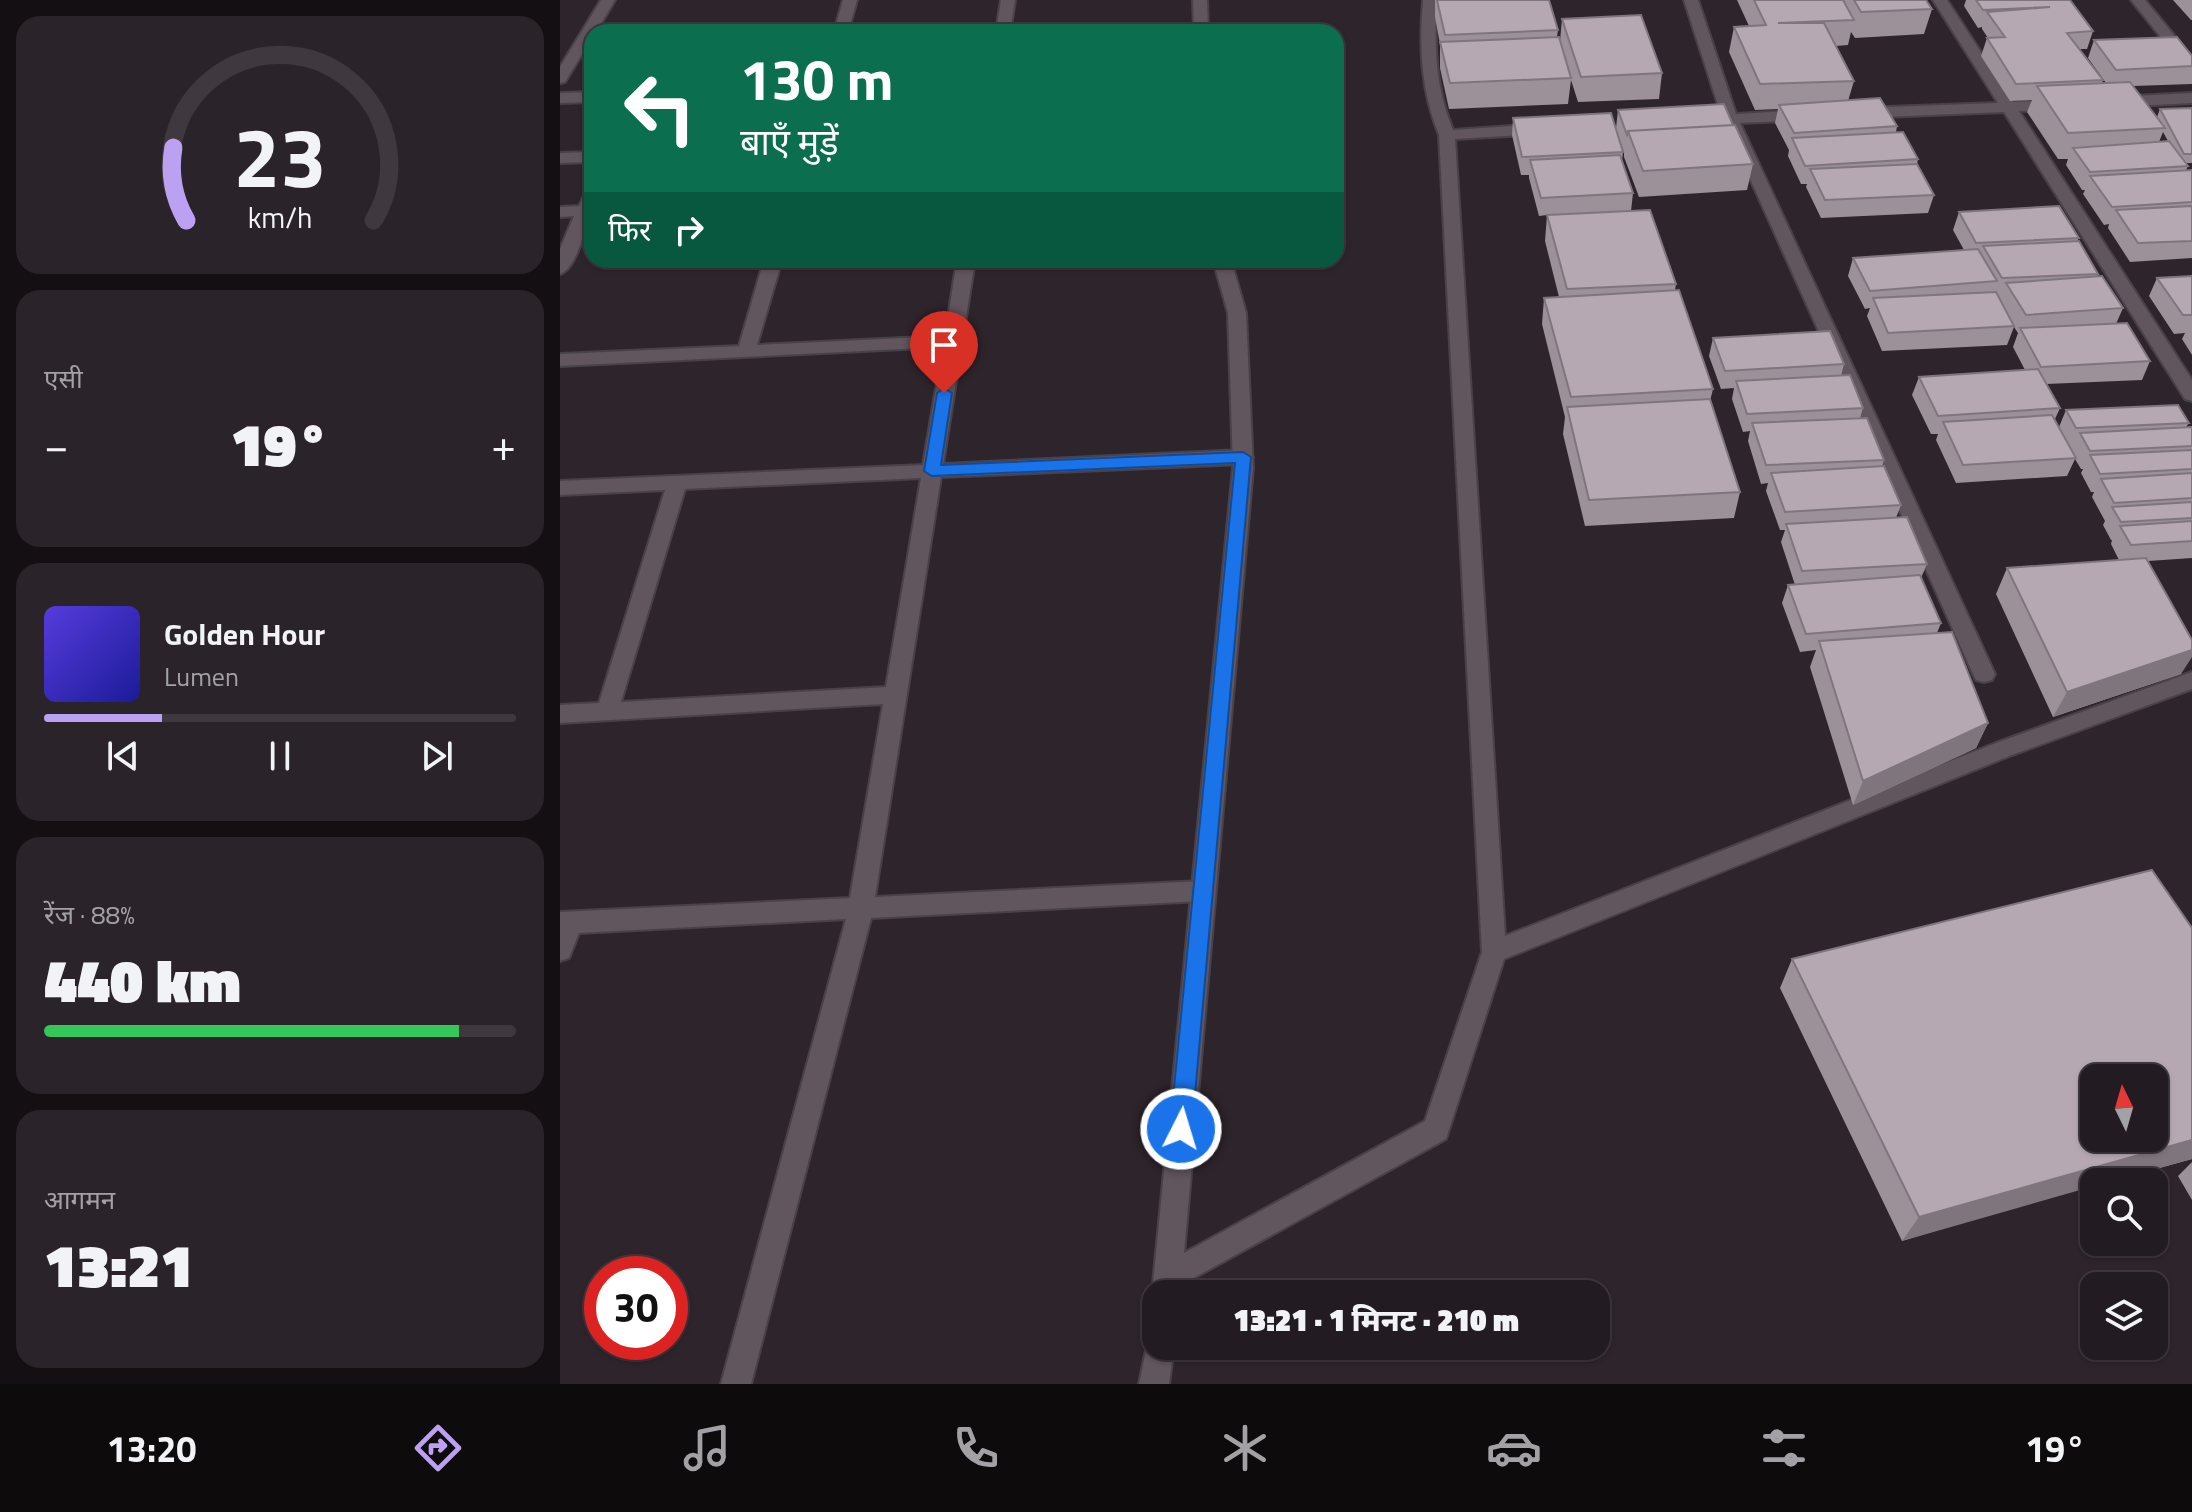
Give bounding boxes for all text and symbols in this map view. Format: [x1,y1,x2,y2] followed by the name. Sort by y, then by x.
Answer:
[740,37,893,122] text: 130 m
[608,56,712,160] icon: left
[233,92,327,218] text: 23
[740,114,839,169] text: बाएँ मुड़ें
[248,196,312,239] text: km/h
[608,207,651,253] text: फिर
[667,208,711,252] icon: right
[910,311,978,393] pin
[922,323,966,367] icon: arrive
[44,359,83,398] text: एसी
[231,398,330,489] text: 19°
[44,411,69,478] text: −
[491,411,516,478] text: +
[164,611,325,657] text: Golden Hour
[164,657,239,696] text: Lumen
[101,734,145,778] icon: previous
[258,734,302,778] icon: pause
[415,734,459,778] icon: next
[44,895,135,934] text: रेंज · 88%
[44,934,241,1025] text: 440 km
[2080,1064,2168,1152] north arrow
[2080,1064,2168,1360] map controls
[1139,1087,1223,1171] position arrow
[2080,1168,2168,1256] button: search
[44,1180,115,1219] text: आगमन
[44,1219,193,1310] text: 13:21
[584,1256,688,1360] speed limit sign: 30
[2080,1272,2168,1360] button: layers
[1233,1297,1519,1343] text: 13:21 · 1 मिनट · 210 m
[410,1420,466,1476] icon: directions
[679,1420,735,1476] icon: music
[948,1420,1004,1476] icon: phone
[1217,1420,1273,1476] icon: climate
[1486,1420,1542,1476] icon: car
[1756,1420,1812,1476] icon: filters
[107,1421,196,1476] text: 13:20
[2025,1421,2085,1476] text: 19°

